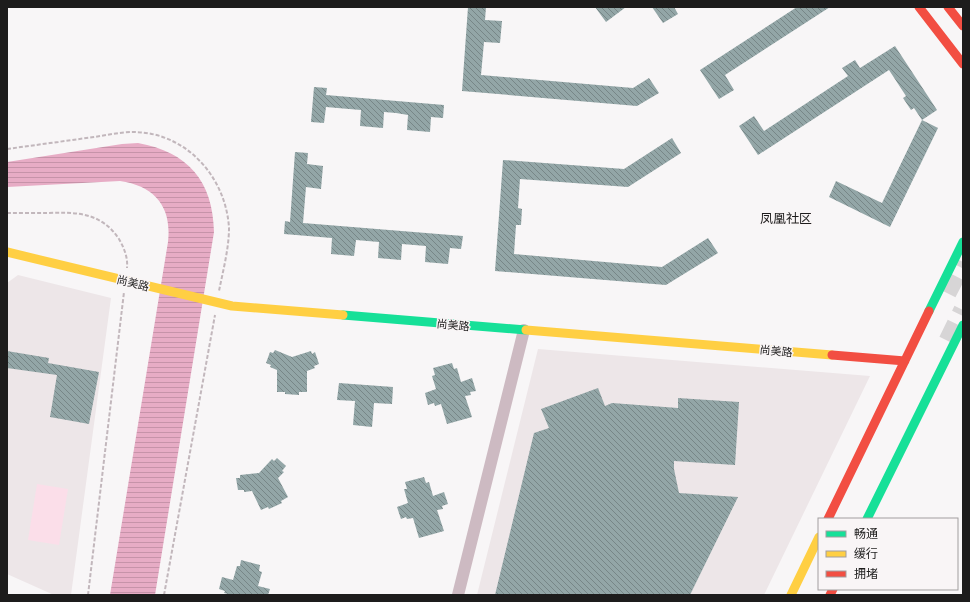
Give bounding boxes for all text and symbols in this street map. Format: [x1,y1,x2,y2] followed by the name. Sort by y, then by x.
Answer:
[760,209,812,227] district label: 凤凰社区
[115,271,151,294] street label: 尚美路
[436,316,470,333] street label: 尚美路
[759,342,793,359] street label: 尚美路
[818,518,958,590] legend
[854,525,878,542] text: 畅通
[854,545,878,562] text: 缓行
[854,565,878,582] text: 拥堵

